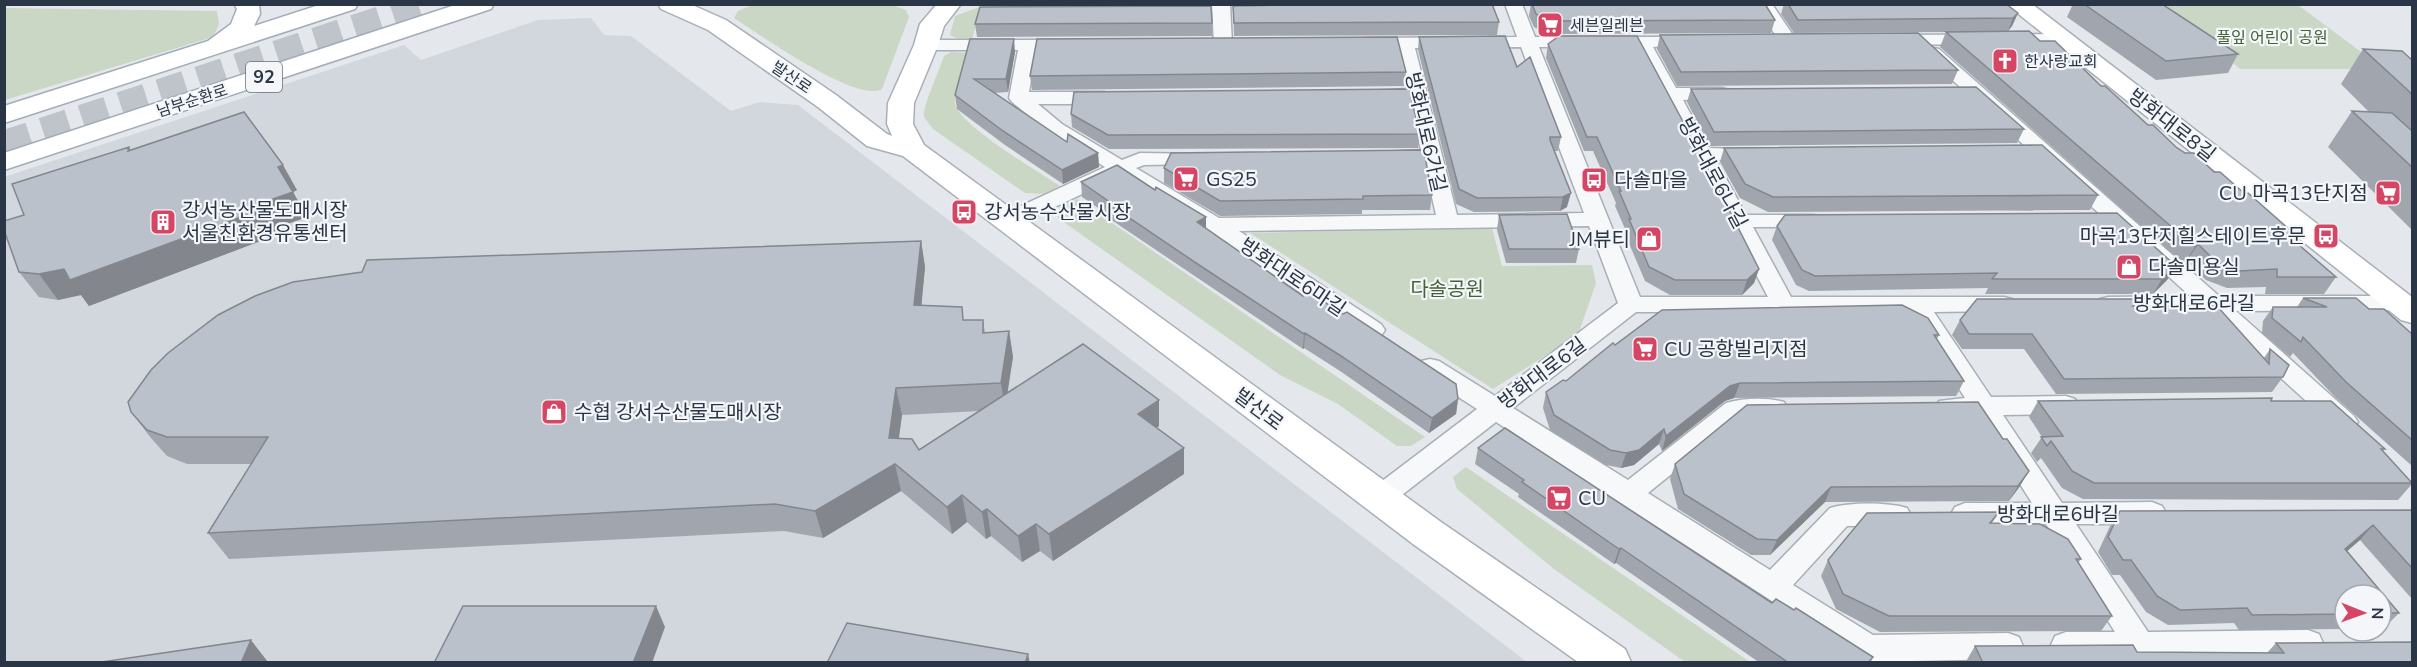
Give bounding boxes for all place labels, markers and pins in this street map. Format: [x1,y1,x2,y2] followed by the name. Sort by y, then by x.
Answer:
[1535,10,1565,40] supermarket icon: 세븐일레븐
[1570,15,1644,37] place label: 세븐일레븐
[1990,46,2020,76] church icon: 한사랑교회
[2024,51,2098,73] place label: 한사랑교회
[1171,164,1201,194] supermarket icon: GS25
[1579,165,1609,195] bus stop icon: 다솔마을
[1206,166,1257,193] place label: GS25
[1614,167,1688,194] place label: 다솔마을
[2373,178,2403,208] supermarket icon: CU 마곡13단지점
[2219,180,2368,207] place label: CU 마곡13단지점
[182,197,348,247] place label: 강서농산물도매시장 서울친환경유통센터
[949,197,979,227] bus stop icon: 강서농수산물시장
[984,199,1131,226] place label: 강서농수산물시장
[148,207,178,237] building icon: 강서농산물도매시장 서울친환경유통센터
[2311,221,2341,251] bus stop icon: 마곡13단지힐스테이트후문
[2080,223,2306,250] place label: 마곡13단지힐스테이트후문
[1634,224,1664,254] shop icon: JM뷰티
[1569,226,1630,253] place label: JM뷰티
[2114,252,2144,282] shop icon: 다솔미용실
[2148,254,2240,281] place label: 다솔미용실
[1630,334,1660,364] supermarket icon: CU 공항빌리지점
[1664,336,1808,363] place label: CU 공항빌리지점
[539,397,569,427] shop icon: 수협 강서수산물도매시장
[574,399,782,426] place label: 수협 강서수산물도매시장
[1544,483,1574,513] supermarket icon: CU
[1578,485,1606,512] place label: CU

